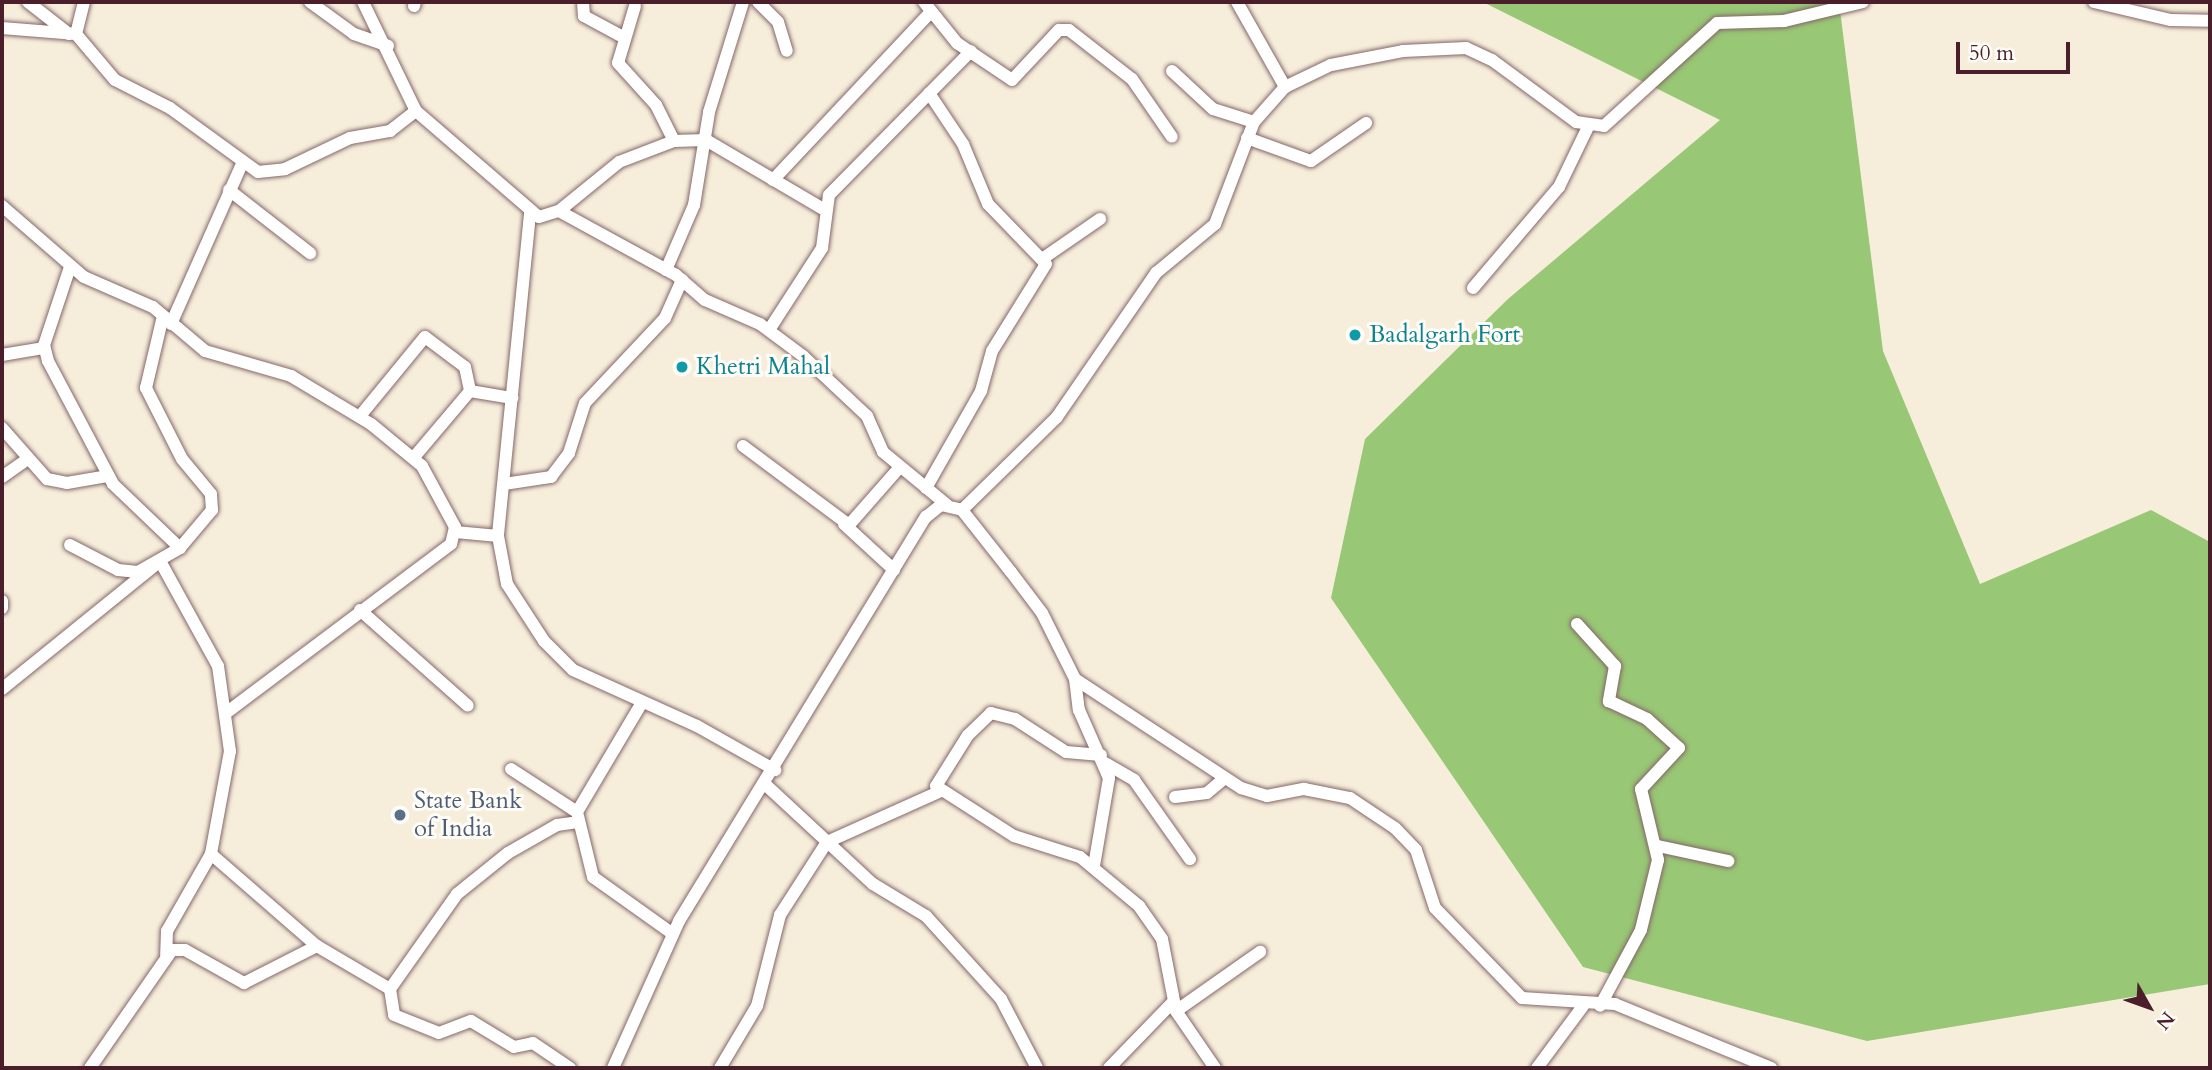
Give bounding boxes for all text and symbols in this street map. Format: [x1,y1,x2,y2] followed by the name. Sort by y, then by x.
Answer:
[1960,28,2074,72] scale bar
[1969,39,2014,68] text: 50 m
[1369,321,1520,349] place label: Badalgarh Fort
[1347,327,1363,343] marker: Badalgarh Fort
[696,353,830,381] place label: Khetri Mahal
[674,359,690,375] marker: Khetri Mahal
[414,787,522,843] place label: State Bank of India
[392,807,408,823] marker: State Bank of India
[2114,972,2184,1042] north arrow
[2150,1006,2180,1035] text: N

